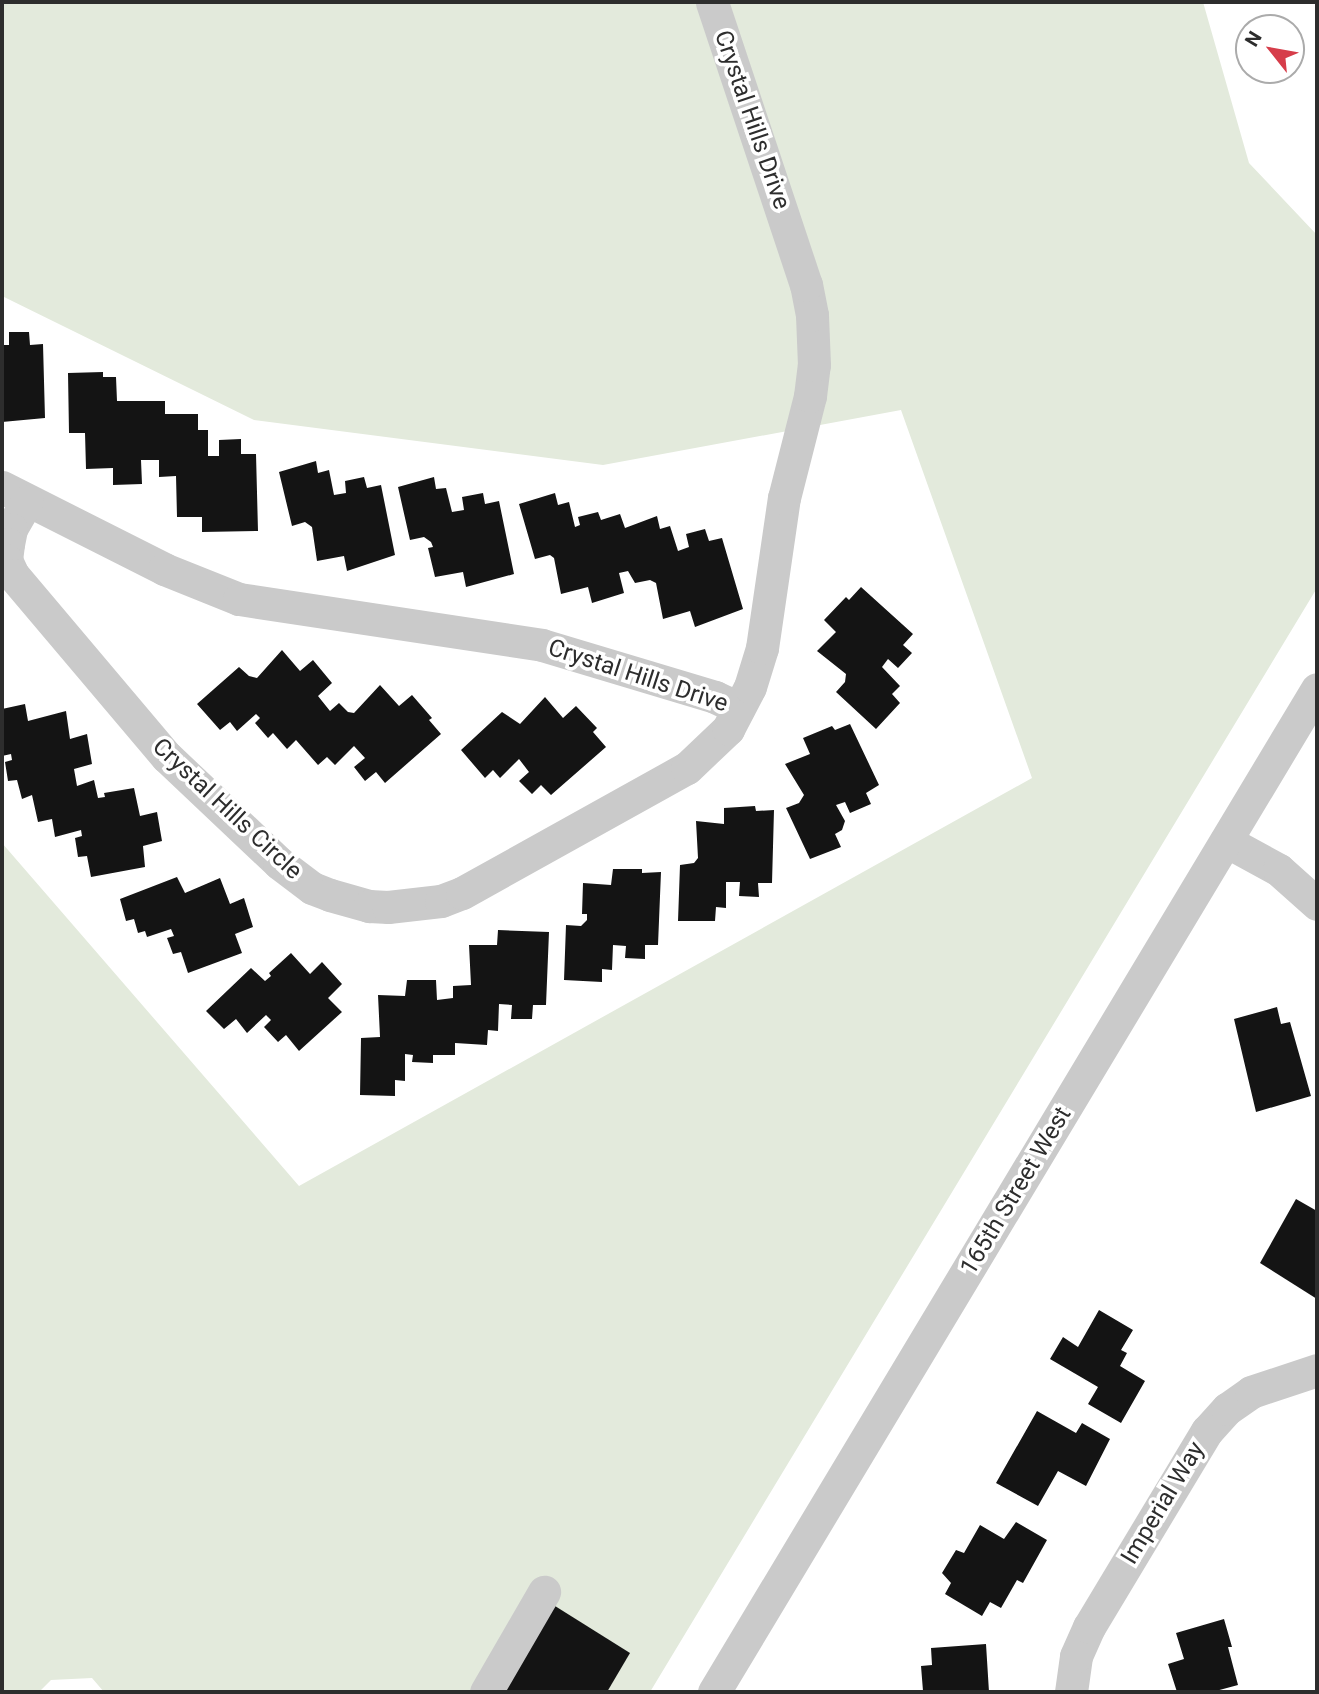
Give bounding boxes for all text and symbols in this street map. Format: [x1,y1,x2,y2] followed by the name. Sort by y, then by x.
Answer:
[1235,14,1305,84] north arrow
[708,27,796,213] street label: Crystal Hills Drive
[1240,27,1267,51] text: N
[544,633,732,719] street label: Crystal Hills Drive
[146,732,308,886] street label: Crystal Hills Circle
[955,1102,1077,1280] street label: 165th Street West
[1115,1437,1211,1569] street label: Imperial Way

